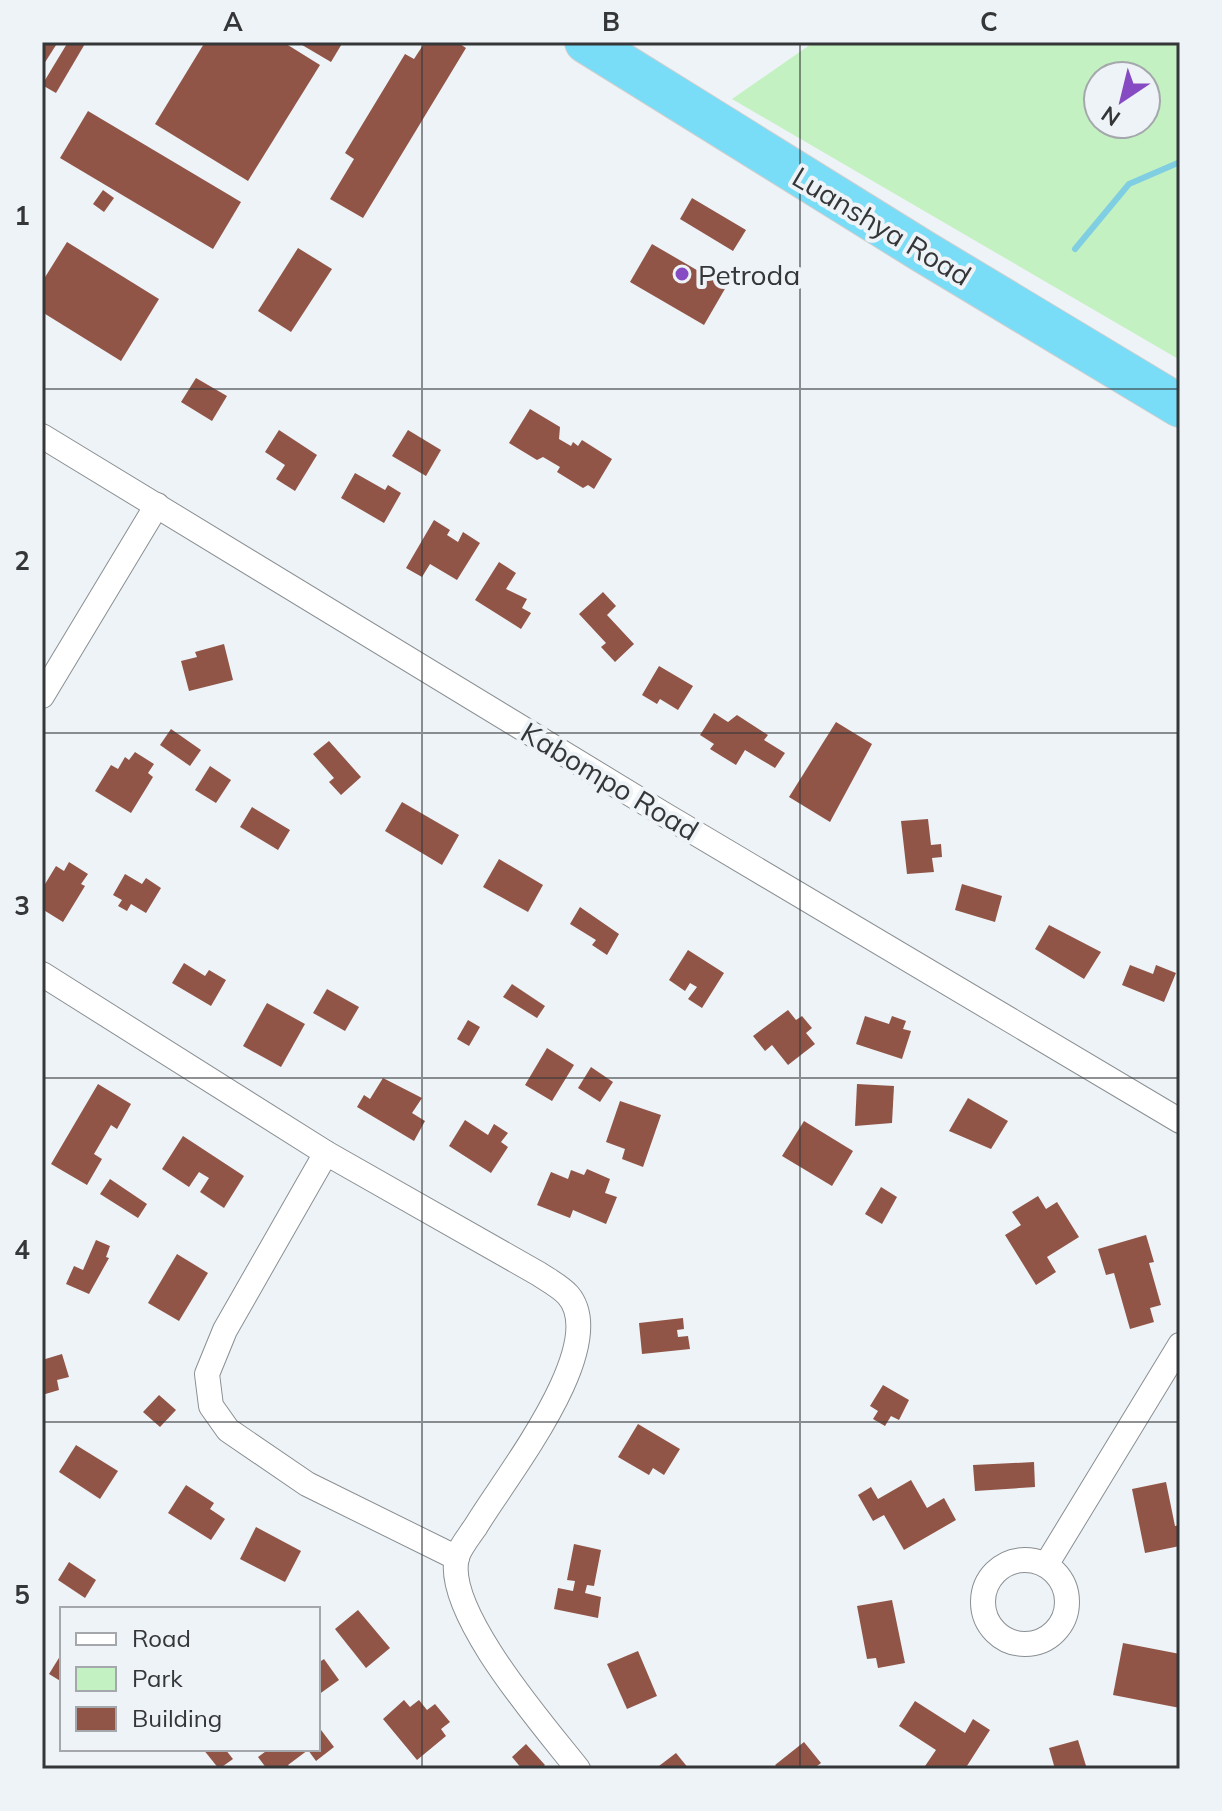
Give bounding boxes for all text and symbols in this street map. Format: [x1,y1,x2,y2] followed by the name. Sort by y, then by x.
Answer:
[223,5,243,38] text: A
[602,5,620,38] text: B
[980,5,998,38] text: C
[1082,60,1162,140] north arrow
[1096,100,1125,133] text: N
[786,159,978,293] street label: Luanshya Road
[14,199,30,232] text: 1
[698,257,800,292] place label: Petroda
[673,265,691,283] marker: Petroda
[14,544,30,577] text: 2
[515,714,705,848] street label: Kabompo Road
[14,889,30,922] text: 3
[14,1233,30,1266] text: 4
[14,1578,30,1611] text: 5
[60,1607,320,1751] legend
[132,1623,191,1653] text: Road
[132,1663,183,1693] text: Park
[132,1703,222,1733] text: Building

